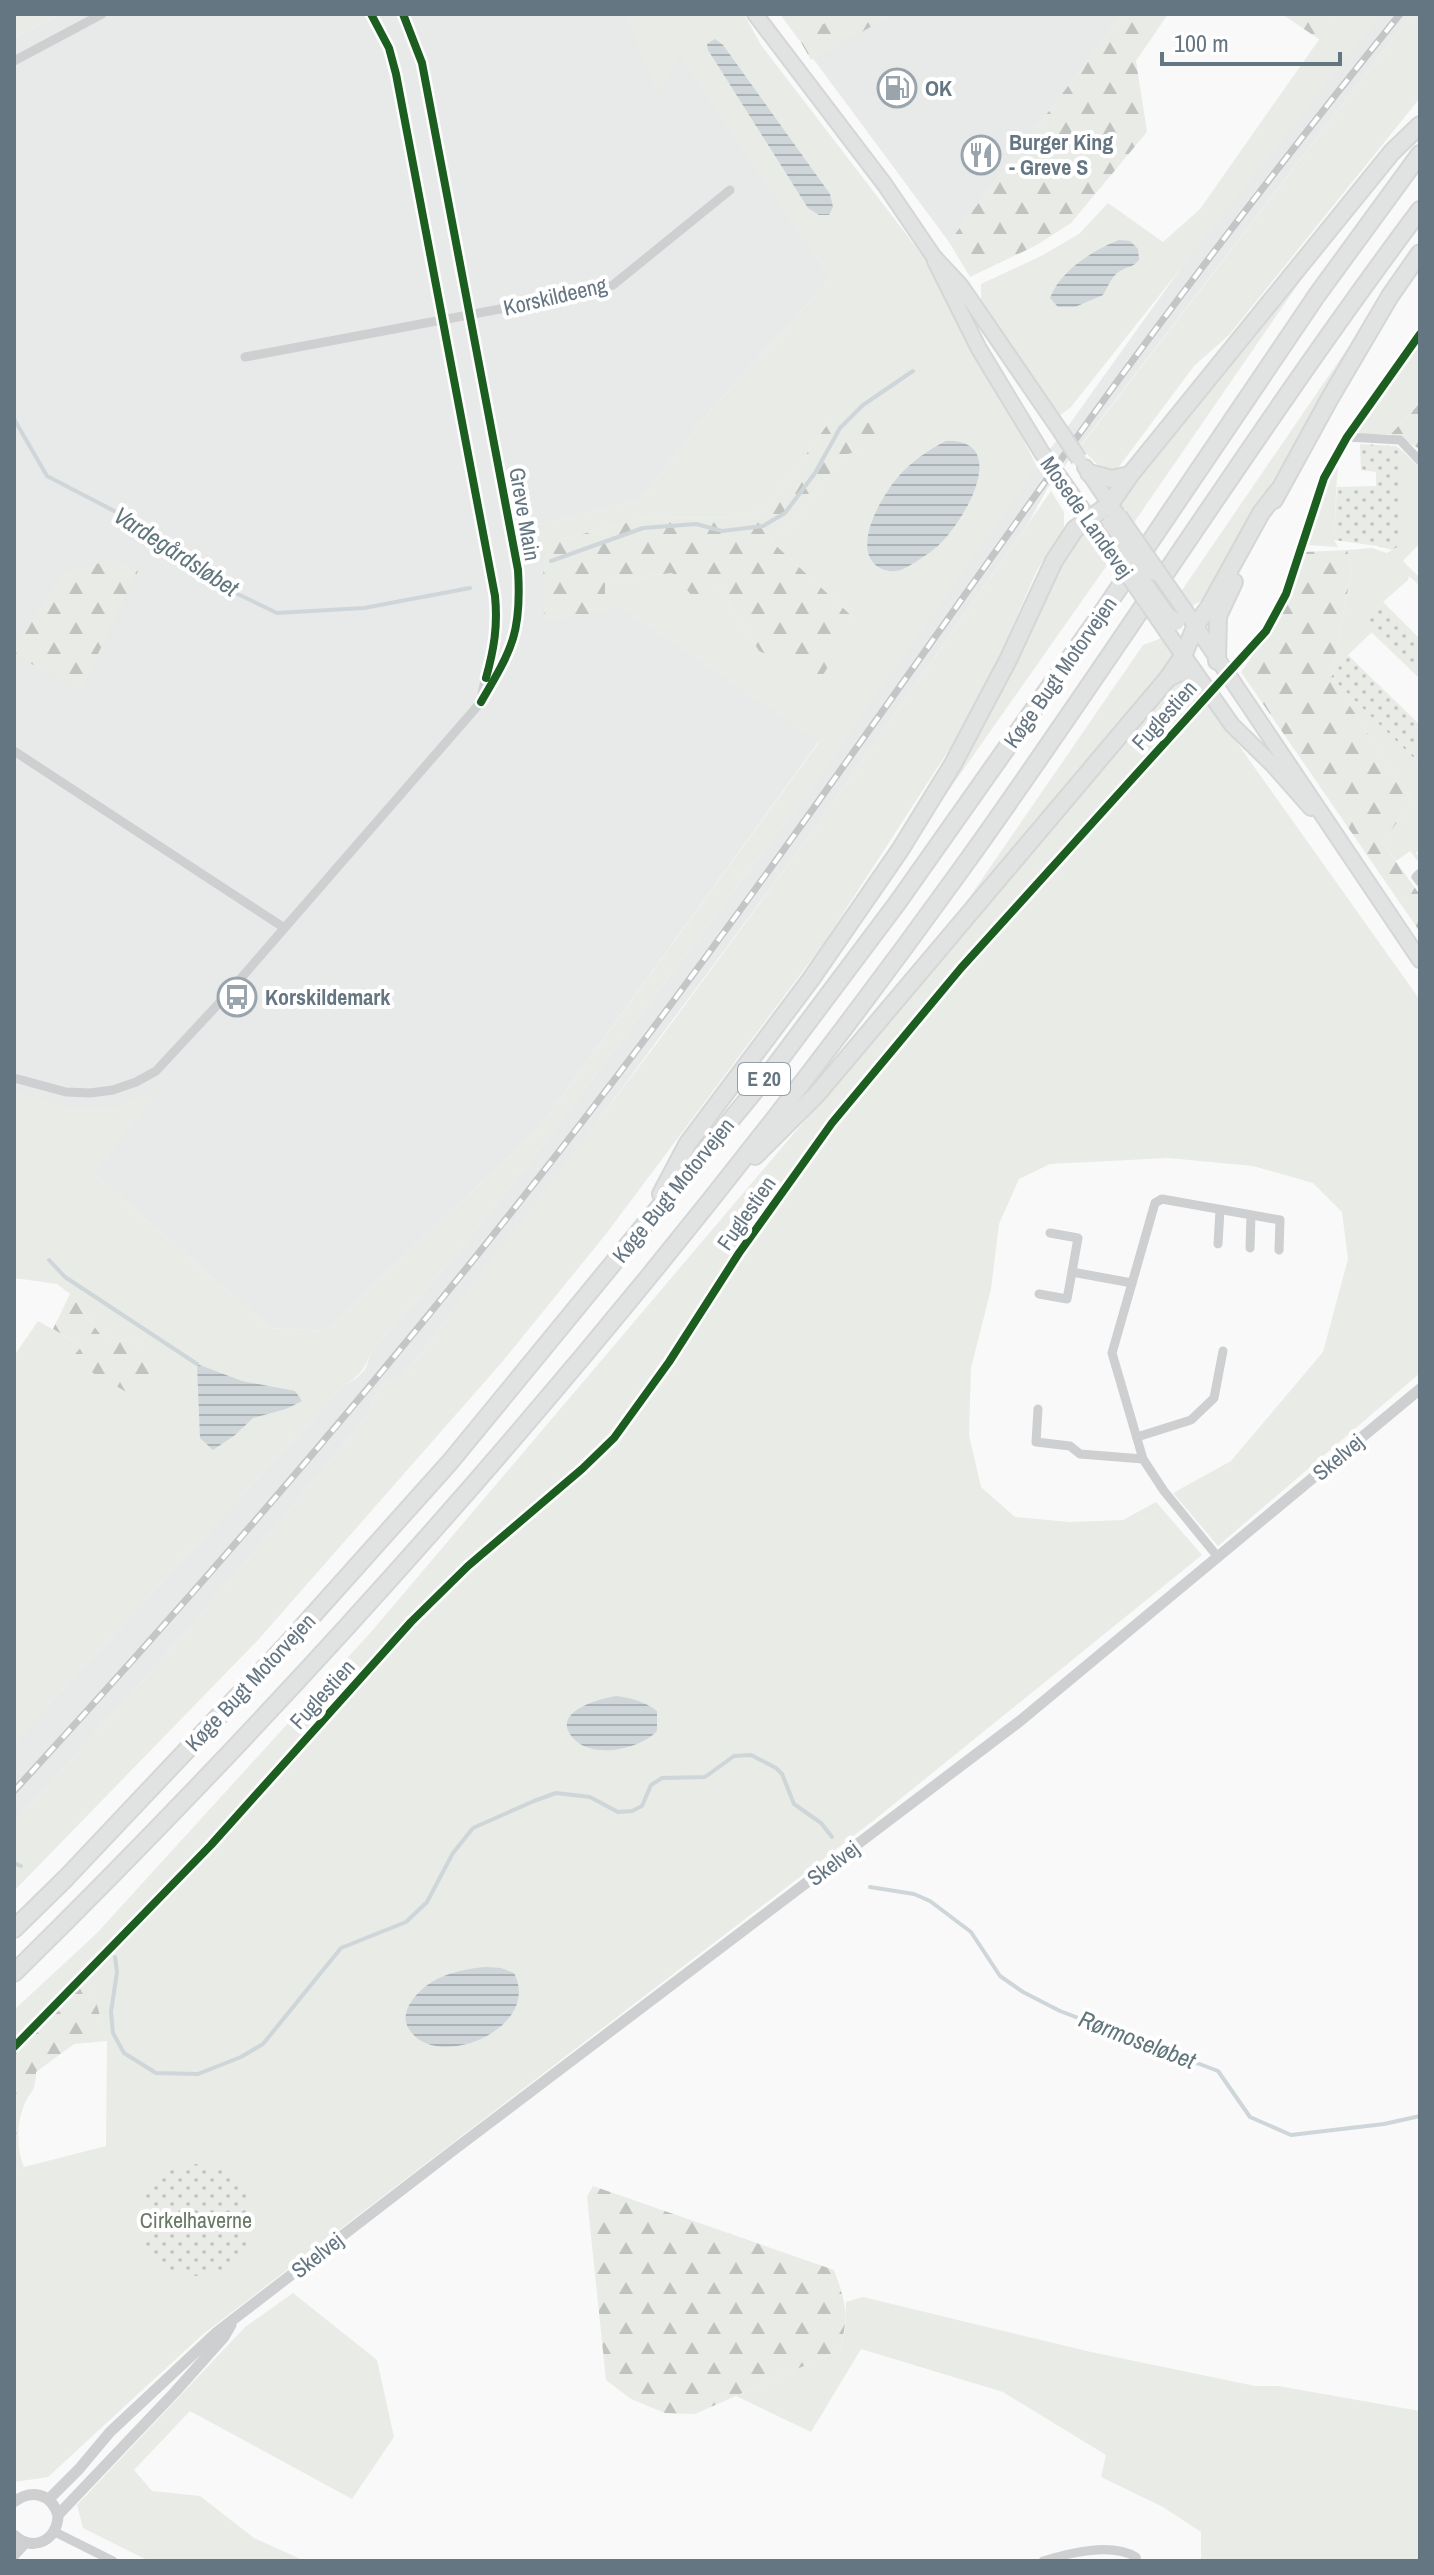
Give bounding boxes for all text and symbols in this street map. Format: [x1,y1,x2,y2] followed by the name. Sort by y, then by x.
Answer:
[1162,16,1340,66] scale bar
[1174,27,1229,59] text: 100 m
[876,67,918,109] fuel station icon: OK
[925,73,952,103] place label: OK
[1009,127,1113,182] place label: Burger King - Greve S
[960,134,1002,176] restaurant icon: Burger King - Greve S
[500,270,610,322] street label: Korskildeeng
[1034,450,1140,584] street label: Mosede Landevej
[502,465,548,563] street label: Greve Main
[108,499,246,604] water label: Vardegårdsløbet
[997,590,1123,754] street label: Køge Bugt Motorvejen
[1125,674,1203,756] street label: Fuglestien
[216,976,258,1018] bus stop icon: Korskildemark
[265,982,391,1012] place label: Korskildemark
[738,1063,790,1095] road number: E 20
[605,1111,741,1269] street label: Køge Bugt Motorvejen
[710,1170,782,1256] street label: Fuglestien
[1306,1427,1370,1487] street label: Skelvej
[178,1606,322,1758] street label: Køge Bugt Motorvejen
[283,1653,361,1735] street label: Fuglestien
[801,1834,865,1892] street label: Skelvej
[1074,2002,1201,2076] water label: Rørmoseløbet
[140,2205,252,2235] park label: Cirkelhaverne
[285,2225,349,2285] street label: Skelvej

